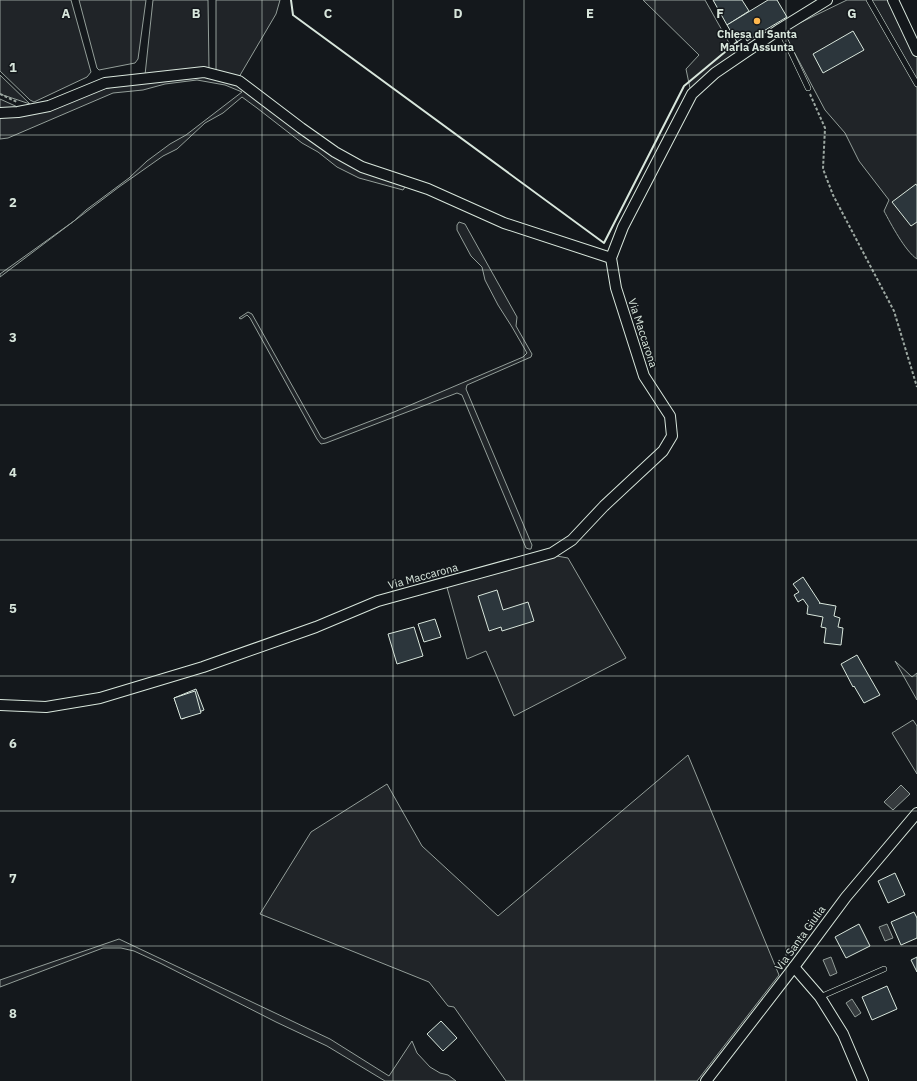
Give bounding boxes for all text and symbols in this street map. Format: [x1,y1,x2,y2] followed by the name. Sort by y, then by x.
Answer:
[62,5,71,22] text: A
[192,5,201,22] text: B
[324,5,333,22] text: C
[453,5,463,22] text: D
[586,5,594,22] text: E
[716,5,724,22] text: F
[847,5,857,22] text: G
[752,16,762,26] marker: Chiesa di Santa Maria Assunta
[717,27,797,54] place label: Chiesa di Santa Maria Assunta
[9,59,17,76] text: 1
[9,194,17,211] text: 2
[625,297,661,369] street label: Via Maccarona
[9,329,17,346] text: 3
[9,464,17,481] text: 4
[386,560,460,592] street label: Via Maccarona
[9,600,17,617] text: 5
[9,735,17,752] text: 6
[9,870,17,887] text: 7
[772,903,828,973] street label: Via Santa Giulia
[9,1005,17,1022] text: 8

